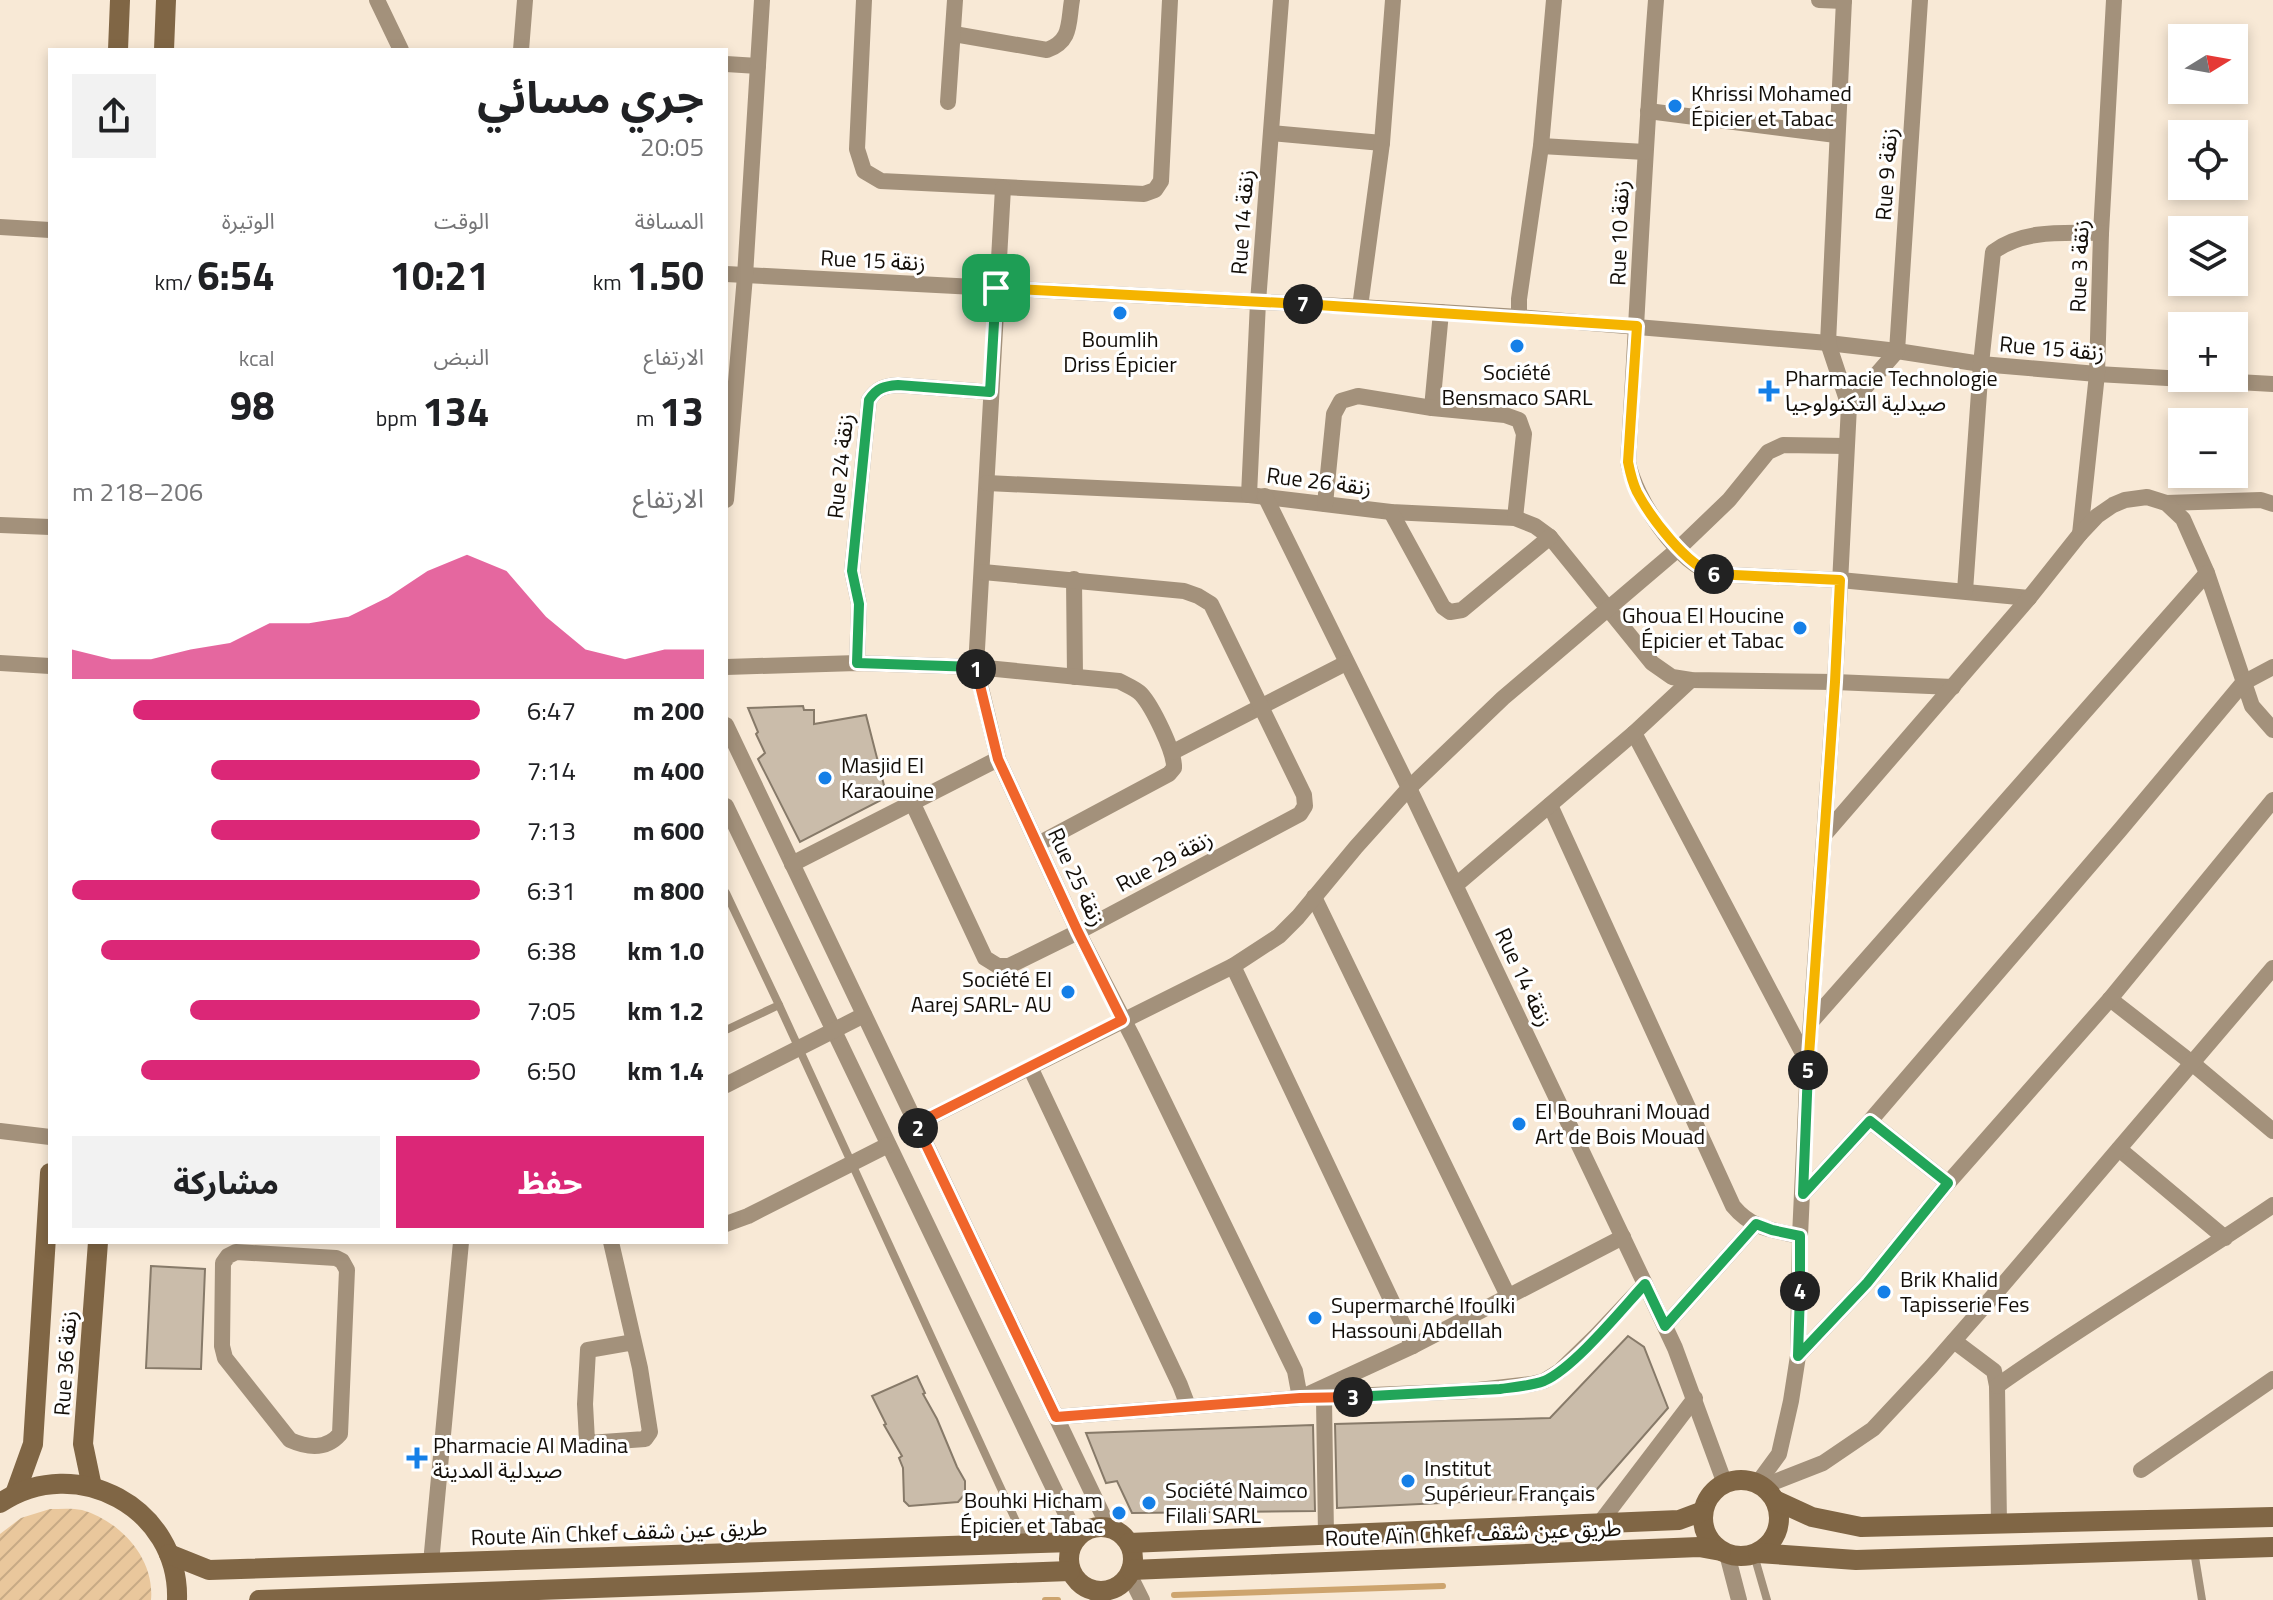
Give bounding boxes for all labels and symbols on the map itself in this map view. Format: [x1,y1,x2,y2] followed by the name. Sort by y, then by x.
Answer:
[2168,24,2248,104] north arrow
[1691,76,1852,135] place label: Khrissi Mohamed Épicier et Tabac
[1666,97,1684,115] marker: Khrissi Mohamed Épicier et Tabac
[1866,126,1906,222] street label: Rue 9 زنقة
[1221,168,1263,276] street label: Rue 14 زنقة
[1600,180,1638,286] street label: Rue 10 زنقة
[2060,219,2098,313] street label: Rue 3 زنقة
[819,240,927,280] street label: Rue 15 زنقة
[962,254,1030,322] pin
[1283,284,1323,324] pin: 7
[1111,304,1129,322] marker: Boumlih Driss Épicier
[1063,322,1177,381] place label: Boumlih Driss Épicier
[1998,326,2106,370] street label: Rue 15 زنقة
[1508,337,1526,355] marker: Société Bensmaco SARL
[1442,355,1593,414] place label: Société Bensmaco SARL
[1785,361,1998,420] place label: Pharmacie Technologie صيدلية التكنولوجيا
[1760,382,1778,400] marker: Pharmacie Technologie صيدلية التكنولوجيا
[818,412,862,520] street label: Rue 24 زنقة
[1265,458,1373,504] street label: Rue 26 زنقة
[1694,554,1734,594] pin: 6
[1622,598,1784,657] place label: Ghoua El Houcine Épicier et Tabac
[1791,619,1809,637] marker: Ghoua El Houcine Épicier et Tabac
[956,649,996,689] pin: 1
[841,748,934,807] place label: Masjid El Karaouine
[816,769,834,787] marker: Masjid El Karaouine
[1109,821,1219,901] street label: Rue 29 زنقة
[1039,822,1115,932] street label: Rue 25 زنقة
[1486,922,1562,1032] street label: Rue 14 زنقة
[911,962,1052,1021] place label: Société El Aarej SARL- AU
[1059,983,1077,1001] marker: Société El Aarej SARL- AU
[1788,1050,1828,1090] pin: 5
[1535,1094,1710,1153] place label: El Bouhrani Mouad Art de Bois Mouad
[898,1108,938,1148] pin: 2
[1510,1115,1528,1133] marker: El Bouhrani Mouad Art de Bois Mouad
[1900,1262,2030,1321] place label: Brik Khalid Tapisserie Fes
[1780,1271,1820,1311] pin: 4
[1875,1283,1893,1301] marker: Brik Khalid Tapisserie Fes
[1331,1288,1515,1347] place label: Supermarché Ifoulki Hassouni Abdellah
[44,1309,86,1417] street label: Rue 36 زنقة
[1306,1309,1324,1327] marker: Supermarché Ifoulki Hassouni Abdellah
[1333,1377,1373,1417] pin: 3
[433,1428,628,1487] place label: Pharmacie Al Madina صيدلية المدينة
[408,1449,426,1467] marker: Pharmacie Al Madina صيدلية المدينة
[1424,1451,1595,1510] place label: Institut Supérieur Français
[1399,1472,1417,1490] marker: Institut Supérieur Français
[1165,1473,1308,1532] place label: Société Naimco Filali SARL
[960,1483,1103,1542] place label: Bouhki Hicham Épicier et Tabac
[1140,1494,1158,1512] marker: Société Naimco Filali SARL
[1110,1504,1128,1522] marker: Bouhki Hicham Épicier et Tabac
[470,1510,768,1554] street label: Route Aïn Chkef طريق عين شقف
[1324,1511,1622,1555] street label: Route Aïn Chkef طريق عين شقف

